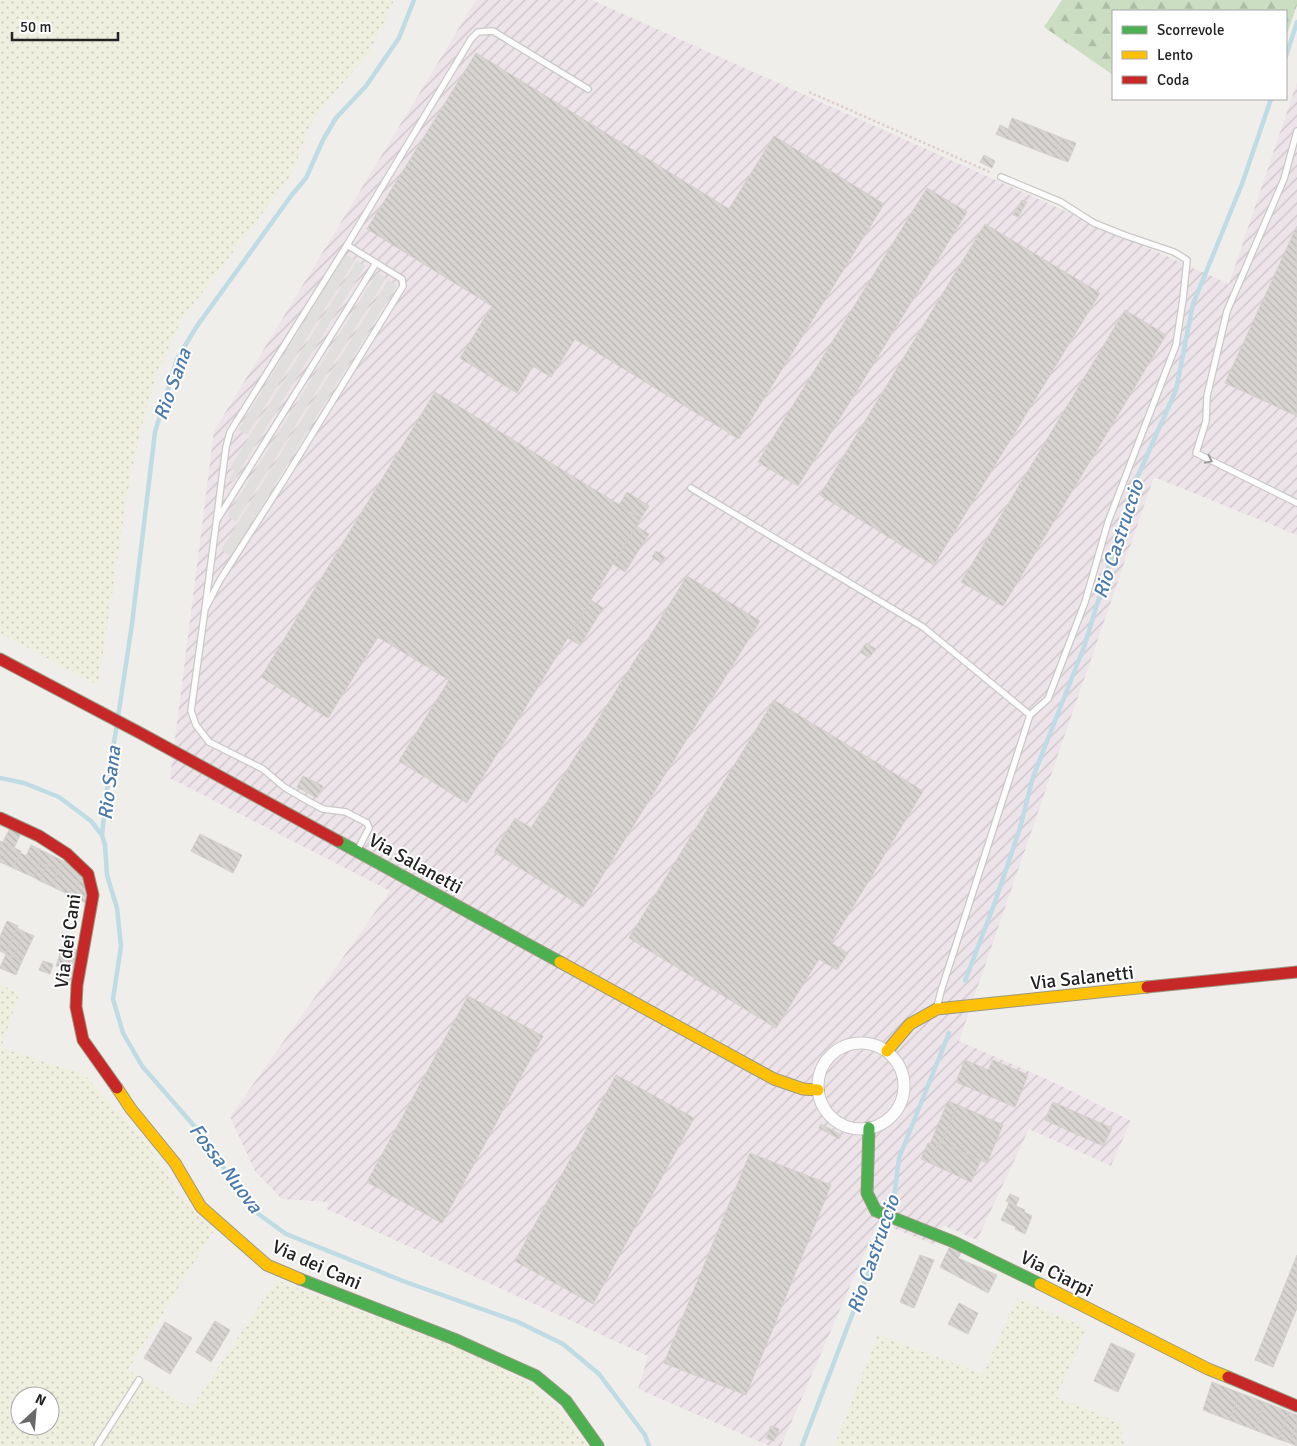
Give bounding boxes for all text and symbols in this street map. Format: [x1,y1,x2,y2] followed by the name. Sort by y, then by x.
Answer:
[12,10,119,42] scale bar
[1112,10,1287,100] legend
[20,18,51,36] text: 50 m
[1157,21,1224,39] text: Scorrevole
[1157,46,1193,64] text: Lento
[1157,71,1189,89] text: Coda
[148,344,197,423] water label: Rio Sana
[1204,454,1213,464] one-way arrow
[1088,475,1150,602] water label: Rio Castruccio
[93,744,127,822] water label: Rio Sana
[364,828,467,900] street label: Via Salanetti
[49,892,87,990] street label: Via dei Cani
[1029,961,1135,995] street label: Via Salanetti
[184,1118,268,1219] water label: Fossa Nuova
[842,1190,906,1316] water label: Rio Castruccio
[268,1235,365,1295] street label: Via dei Cani
[1016,1245,1097,1302] street label: Via Ciarpi
[10,1386,60,1436] north arrow
[32,1390,49,1410] text: N

